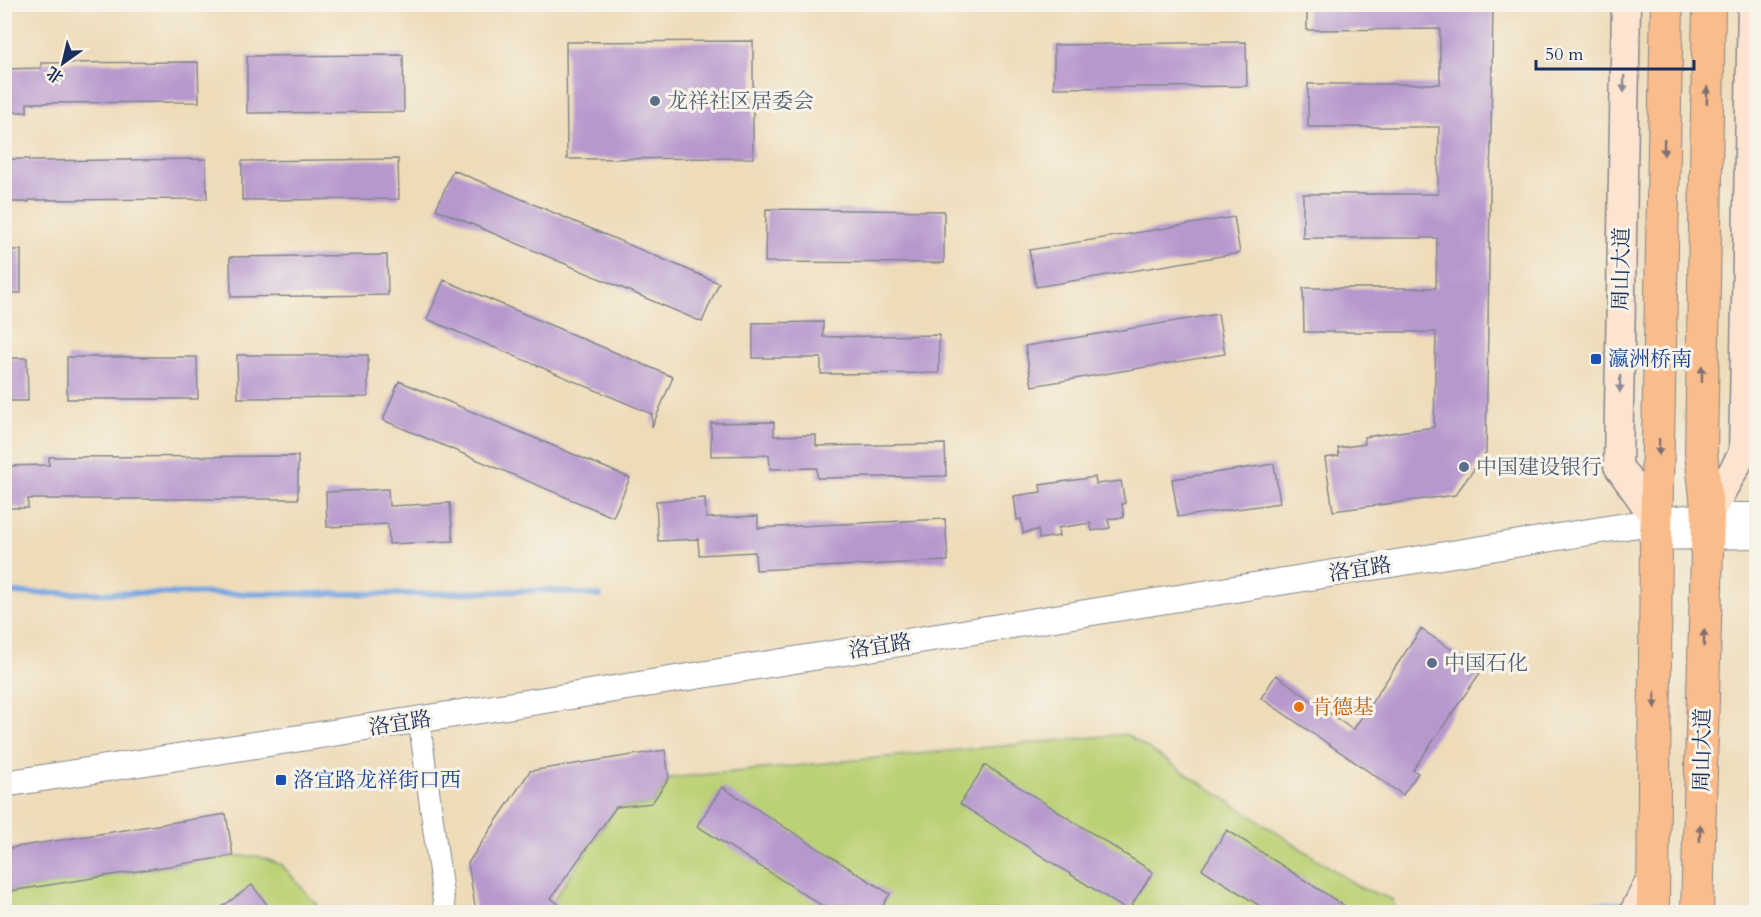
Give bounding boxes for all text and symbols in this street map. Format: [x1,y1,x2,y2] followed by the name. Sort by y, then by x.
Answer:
[33,33,93,93] north arrow
[1536,33,1694,71] scale bar
[1545,42,1584,67] text: 50 m
[42,61,68,88] text: 北
[1619,74,1629,93] one-way arrow
[1702,85,1712,104] one-way arrow
[667,87,814,116] place label: 龙祥社区居委会
[648,94,662,108] marker: 龙祥社区居委会
[1660,137,1669,156] one-way arrow
[1606,227,1637,311] street label: 周山大道
[1608,345,1692,374] place label: 瀛洲桥南
[1589,352,1603,366] marker: 瀛洲桥南
[1697,364,1707,383] one-way arrow
[1615,374,1624,393] one-way arrow
[1654,437,1663,456] one-way arrow
[1476,453,1602,482] place label: 中国建设银行
[1457,460,1471,474] marker: 中国建设银行
[1327,550,1393,589] street label: 洛宜路
[847,627,913,666] street label: 洛宜路
[1700,629,1709,648] one-way arrow
[1444,649,1528,678] place label: 中国石化
[1425,656,1439,670] marker: 中国石化
[1650,691,1660,710] one-way arrow
[1311,693,1374,722] place label: 肯德基
[1292,700,1306,714] marker: 肯德基
[367,704,433,743] street label: 洛宜路
[1687,708,1718,792] street label: 周山大道
[293,766,461,795] place label: 洛宜路龙祥街口西
[274,773,288,787] marker: 洛宜路龙祥街口西
[1695,824,1705,843] one-way arrow

